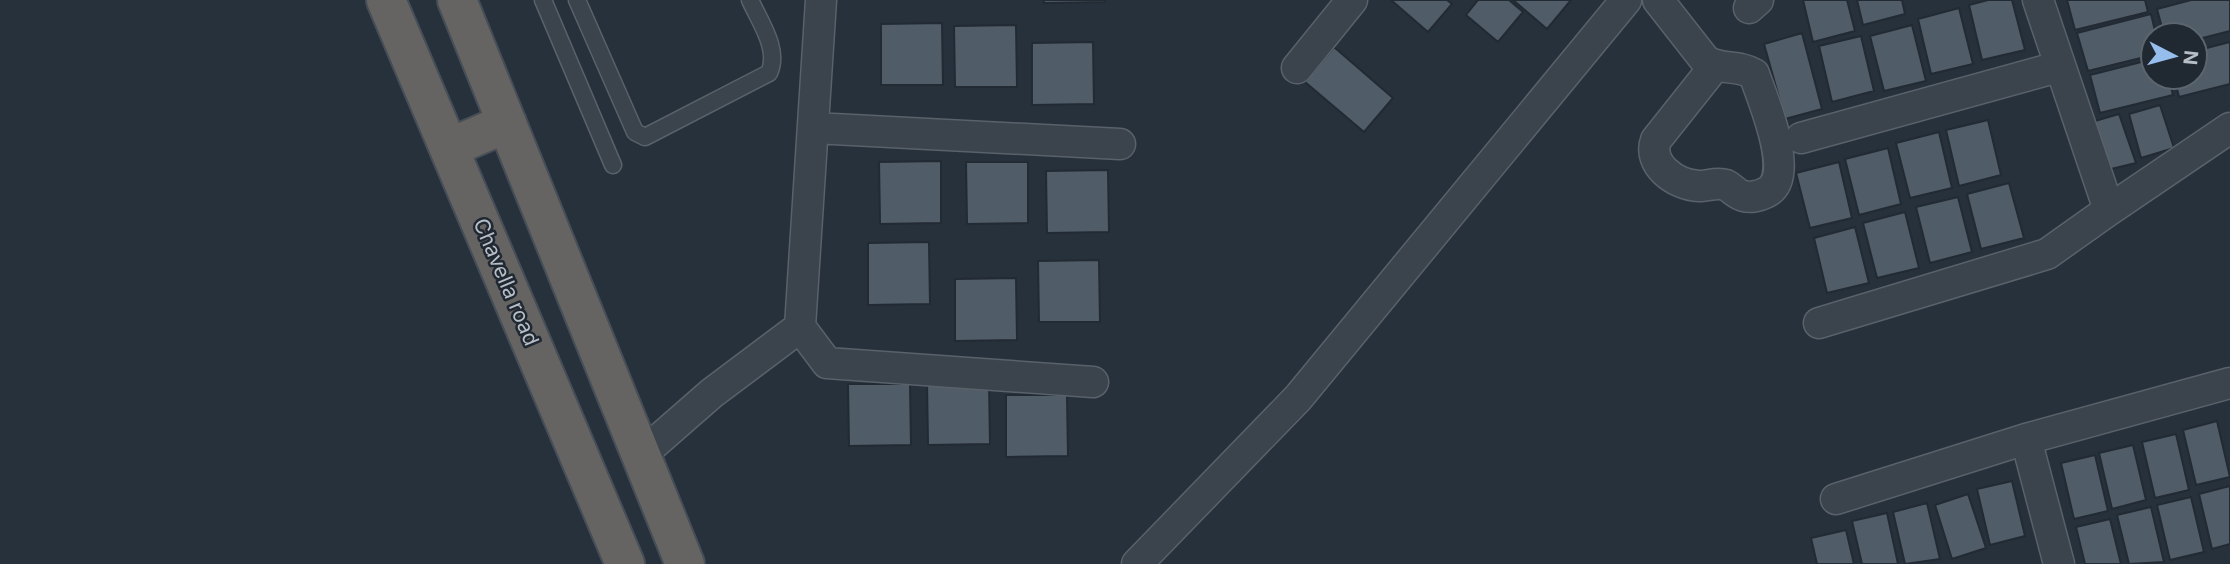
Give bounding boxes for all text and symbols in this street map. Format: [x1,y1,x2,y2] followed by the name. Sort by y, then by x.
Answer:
[2139,21,2209,91] north arrow
[2178,49,2203,66] text: N
[468,214,544,349] street label: Chavella road

